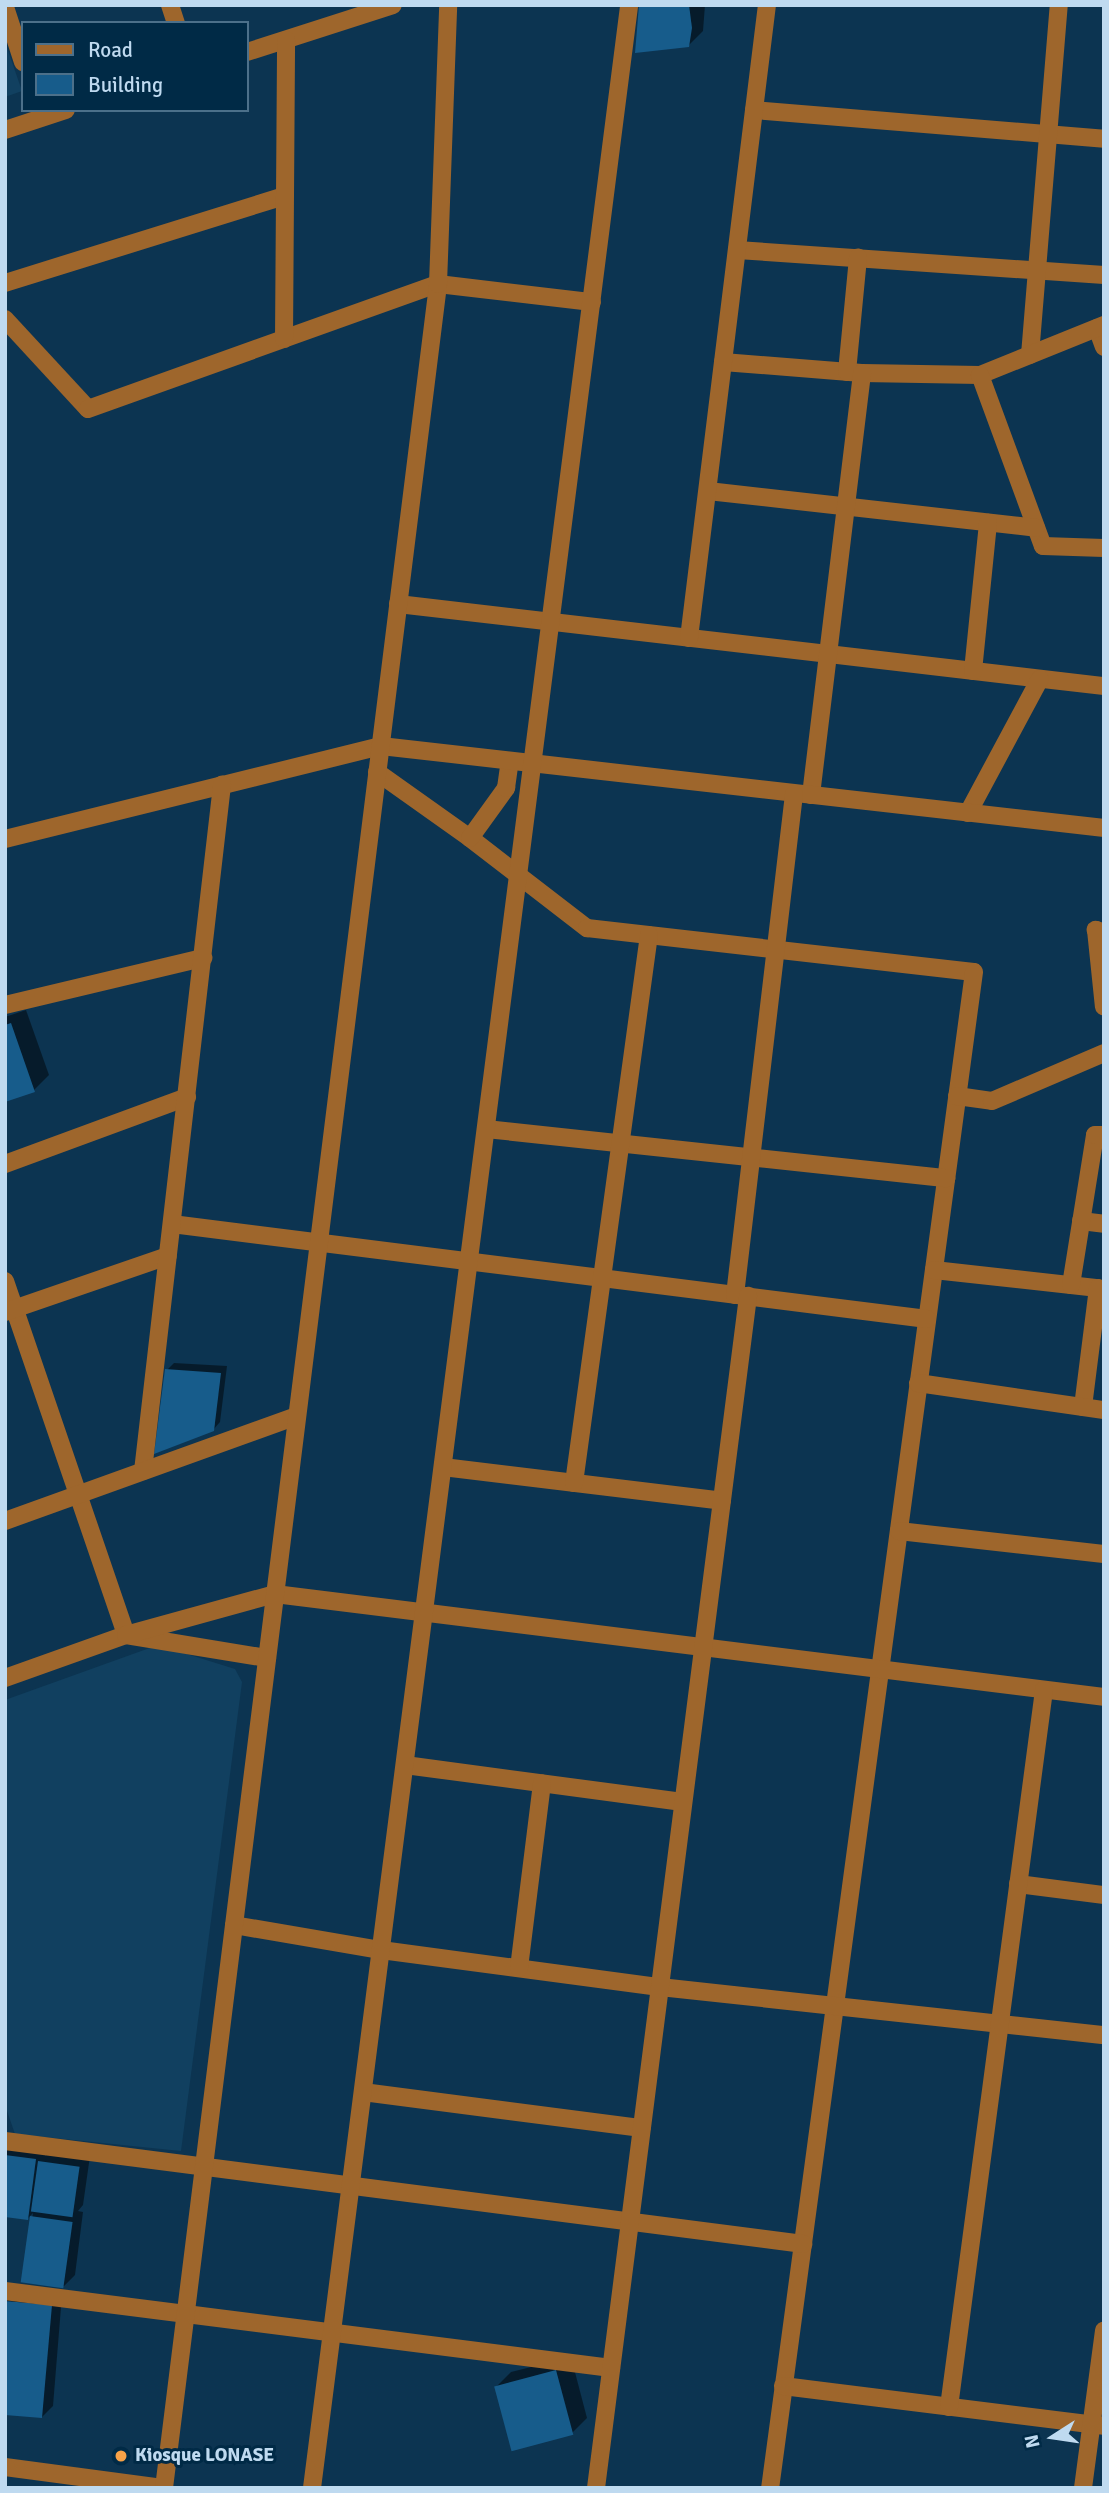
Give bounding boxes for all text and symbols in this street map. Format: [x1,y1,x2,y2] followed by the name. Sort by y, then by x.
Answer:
[21,21,248,112] legend
[88,37,133,63] text: Road
[88,72,163,98] text: Building
[1018,2402,1088,2472] north arrow
[1019,2432,1046,2450] text: N
[135,2445,274,2467] place label: Kiosque LONASE
[113,2448,129,2464] marker: Kiosque LONASE

